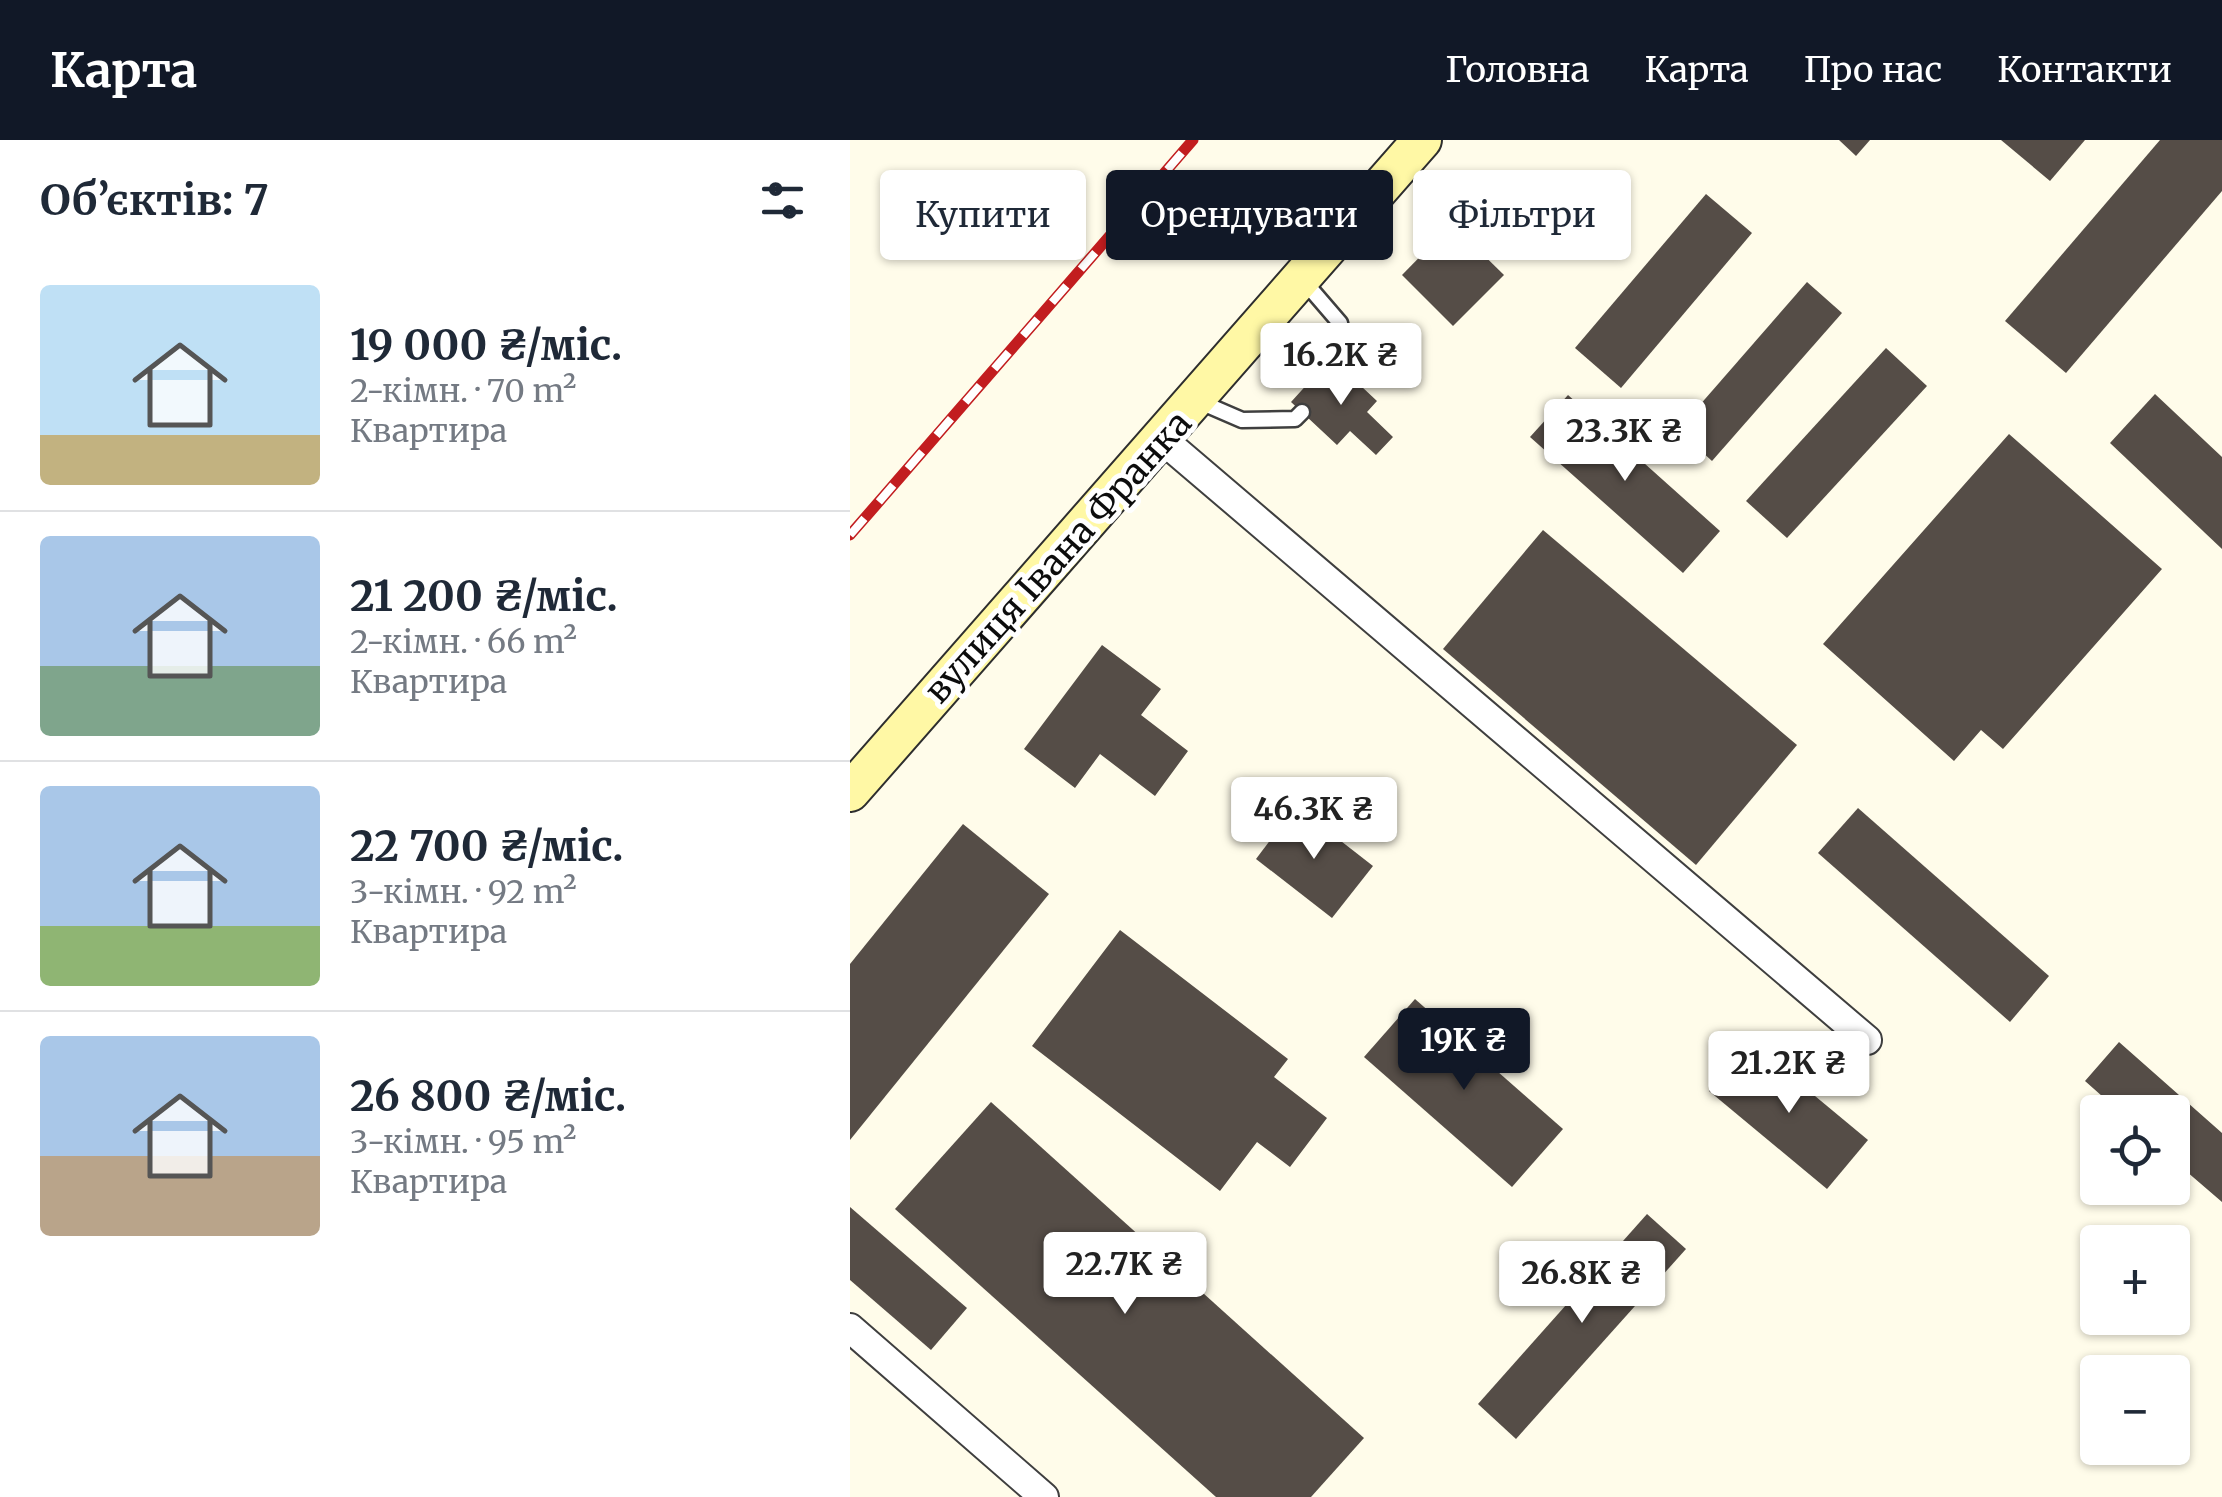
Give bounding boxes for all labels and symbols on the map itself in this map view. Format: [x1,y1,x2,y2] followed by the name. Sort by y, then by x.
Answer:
[1249,323,1433,408] pin: 16.2K ₴
[1533,399,1717,484] pin: 23.3K ₴
[915,402,1201,712] street label: вулиця Івана Франка
[1222,777,1406,862] pin: 46.3K ₴
[1394,1008,1534,1093] pin: 19K ₴
[1697,1031,1881,1116] pin: 21.2K ₴
[1033,1232,1217,1317] pin: 22.7K ₴
[1490,1241,1674,1326] pin: 26.8K ₴

